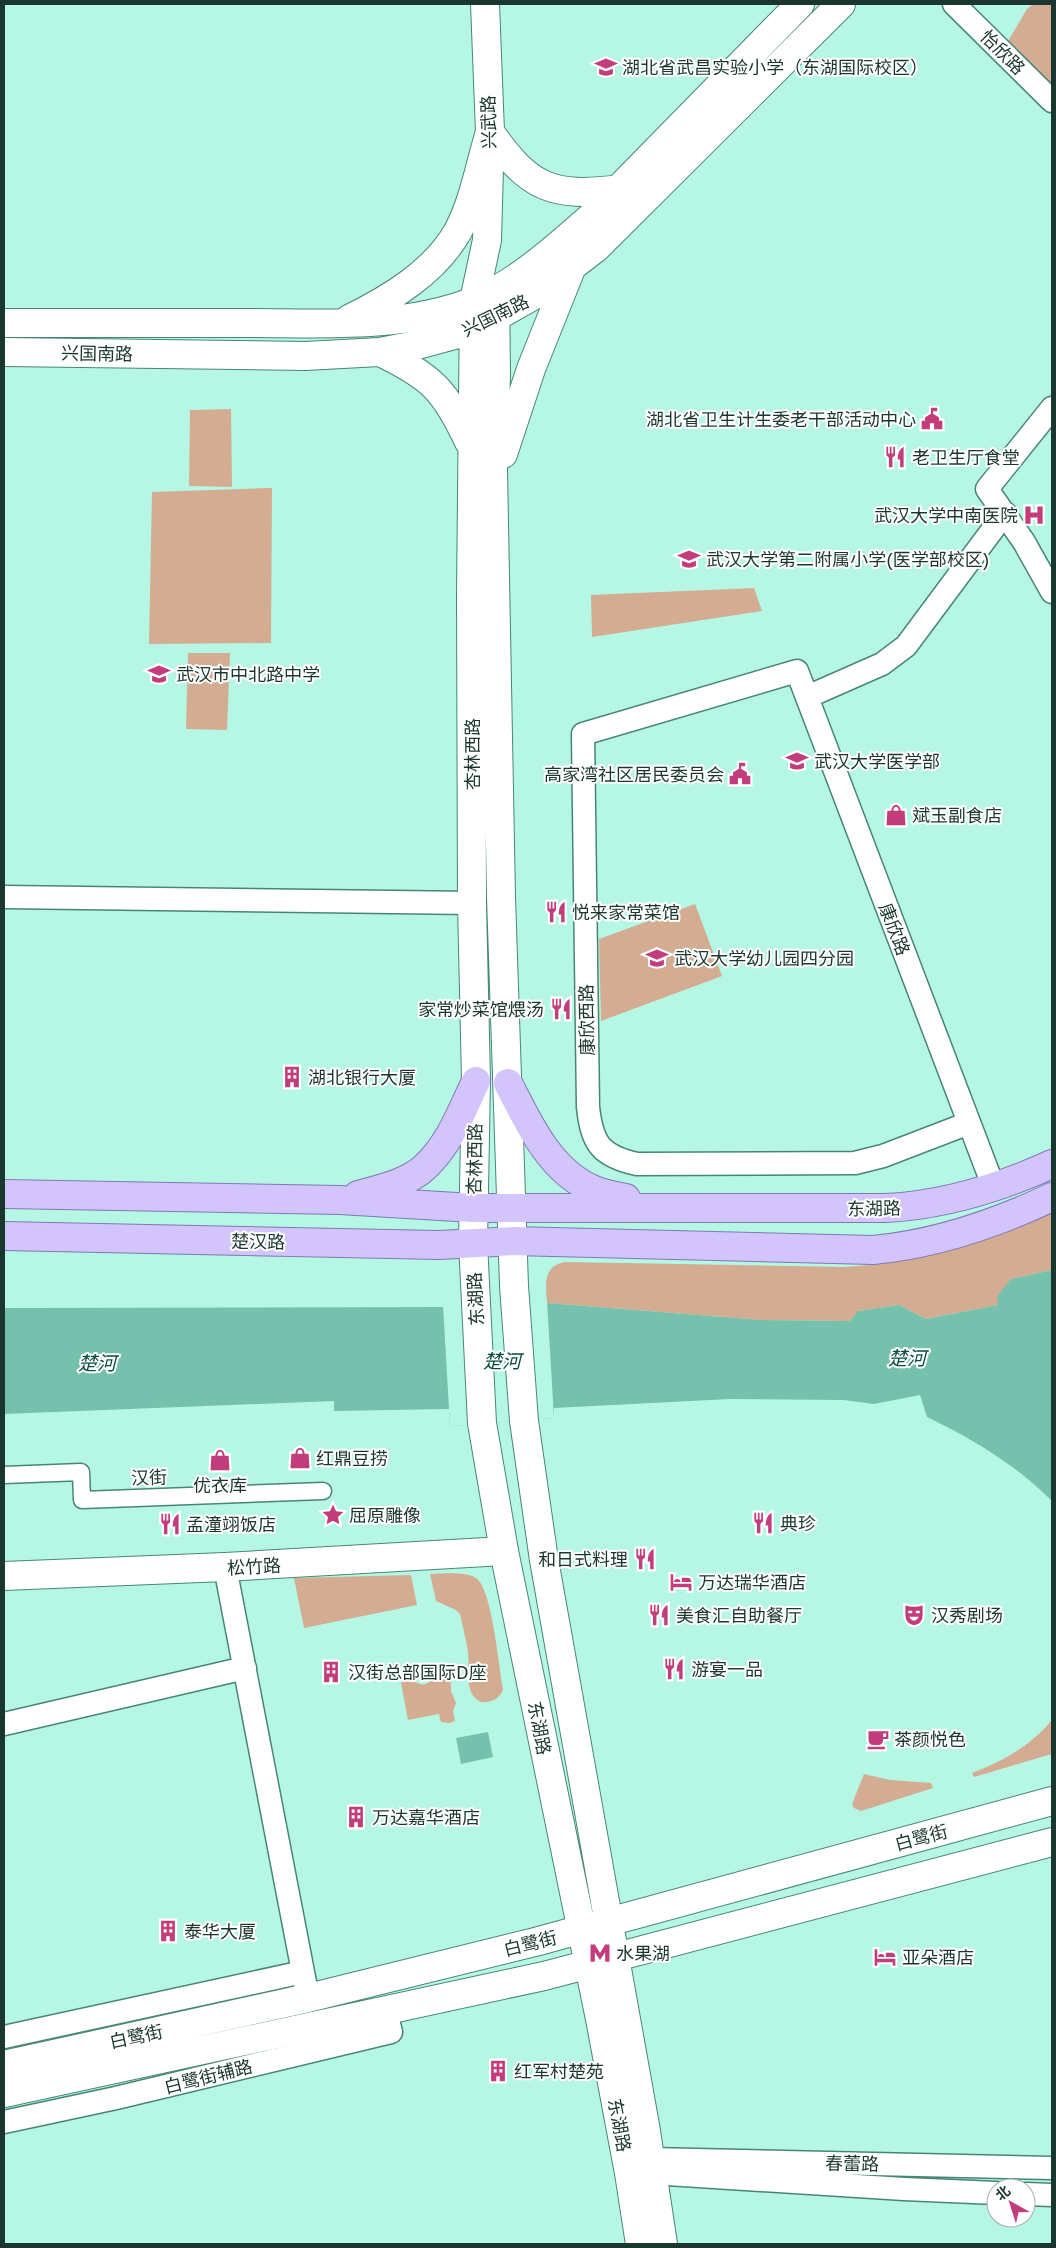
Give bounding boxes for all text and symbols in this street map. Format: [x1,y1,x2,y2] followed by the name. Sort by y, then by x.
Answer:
[976,25,1030,79] street label: 怡欣路
[593,54,619,80] school or university icon: 湖北省武昌实验小学（东湖国际校区）
[622,56,928,78] place label: 湖北省武昌实验小学（东湖国际校区）
[477,95,499,149] street label: 兴武路
[458,289,532,341] street label: 兴国南路
[61,341,133,365] street label: 兴国南路
[919,406,945,432] public building icon: 湖北省卫生计生委老干部活动中心
[646,408,916,430] place label: 湖北省卫生计生委老干部活动中心
[882,444,908,470] restaurant icon: 老卫生厅食堂
[912,446,1020,468] place label: 老卫生厅食堂
[1021,502,1047,528] hospital icon: 武汉大学中南医院
[874,504,1018,526] place label: 武汉大学中南医院
[676,546,702,572] school or university icon: 武汉大学第二附属小学(医学部校区)
[706,548,990,570] place label: 武汉大学第二附属小学(医学部校区)
[146,661,172,687] school or university icon: 武汉市中北路中学
[176,663,320,685] place label: 武汉市中北路中学
[461,718,483,790] street label: 杏林西路
[784,748,810,774] school or university icon: 武汉大学医学部
[814,750,940,772] place label: 武汉大学医学部
[727,761,753,787] public building icon: 高家湾社区居民委员会
[544,763,724,785] place label: 高家湾社区居民委员会
[883,802,909,828] shop icon: 斌玉副食店
[912,804,1002,826] place label: 斌玉副食店
[543,899,569,925] restaurant icon: 悦来家常菜馆
[875,900,915,958] street label: 康欣路
[572,901,680,923] place label: 悦来家常菜馆
[644,945,670,971] school or university icon: 武汉大学幼儿园四分园
[674,947,854,969] place label: 武汉大学幼儿园四分园
[574,984,598,1056] street label: 康欣西路
[548,996,574,1022] restaurant icon: 家常炒菜馆煨汤
[418,998,544,1020] place label: 家常炒菜馆煨汤
[279,1064,305,1090] building icon: 湖北银行大厦
[308,1066,416,1088] place label: 湖北银行大厦
[462,1123,486,1195] street label: 杏林西路
[847,1197,901,1219] street label: 东湖路
[231,1230,285,1252] street label: 楚汉路
[463,1271,487,1327] street label: 东湖路
[888,1346,930,1369] water label: 楚河
[483,1349,525,1372] water label: 楚河
[78,1351,120,1374] water label: 楚河
[287,1445,313,1471] shop icon: 红鼎豆捞
[207,1447,233,1473] shop icon: 优衣库
[316,1447,388,1469] place label: 红鼎豆捞
[131,1465,167,1489] street label: 汉街
[193,1474,247,1496] place label: 优衣库
[320,1502,346,1528] place icon: 屈原雕像
[349,1504,421,1526] place label: 屈原雕像
[750,1510,776,1536] restaurant icon: 典珍
[157,1511,183,1537] restaurant icon: 孟潼翊饭店
[780,1512,816,1534] place label: 典珍
[186,1513,276,1535] place label: 孟潼翊饭店
[632,1546,658,1572] restaurant icon: 和日式料理
[538,1548,628,1570] place label: 和日式料理
[226,1554,282,1578] street label: 松竹路
[668,1569,694,1595] hotel icon: 万达瑞华酒店
[698,1571,806,1593] place label: 万达瑞华酒店
[646,1602,672,1628] restaurant icon: 美食汇自助餐厅
[901,1602,927,1628] theatre icon: 汉秀剧场
[676,1604,802,1626] place label: 美食汇自助餐厅
[931,1604,1003,1626] place label: 汉秀剧场
[661,1656,687,1682] restaurant icon: 游宴一品
[691,1658,763,1680] place label: 游宴一品
[318,1659,344,1685] building icon: 汉街总部国际D座
[348,1661,487,1683] place label: 汉街总部国际D座
[524,1699,556,1757] street label: 东湖路
[865,1726,891,1752] cafe icon: 茶颜悦色
[894,1728,966,1750] place label: 茶颜悦色
[343,1804,369,1830] building icon: 万达嘉华酒店
[372,1806,480,1828] place label: 万达嘉华酒店
[892,1819,950,1855] street label: 白鹭街
[155,1918,181,1944] building icon: 泰华大厦
[184,1920,256,1942] place label: 泰华大厦
[501,1926,559,1960] street label: 白鹭街
[587,1940,613,1966] metro station icon: 水果湖
[616,1942,670,1964] place label: 水果湖
[872,1944,898,1970] hotel icon: 亚朵酒店
[902,1946,974,1968] place label: 亚朵酒店
[107,2020,165,2052] street label: 白鹭街
[162,2054,254,2098] street label: 白鹭街辅路
[485,2058,511,2084] building icon: 红军村楚苑
[514,2060,604,2082] place label: 红军村楚苑
[604,2096,636,2154] street label: 东湖路
[825,2152,879,2174] street label: 春蕾路
[986,2178,1036,2228] north arrow
[992,2181,1013,2204] text: 北

